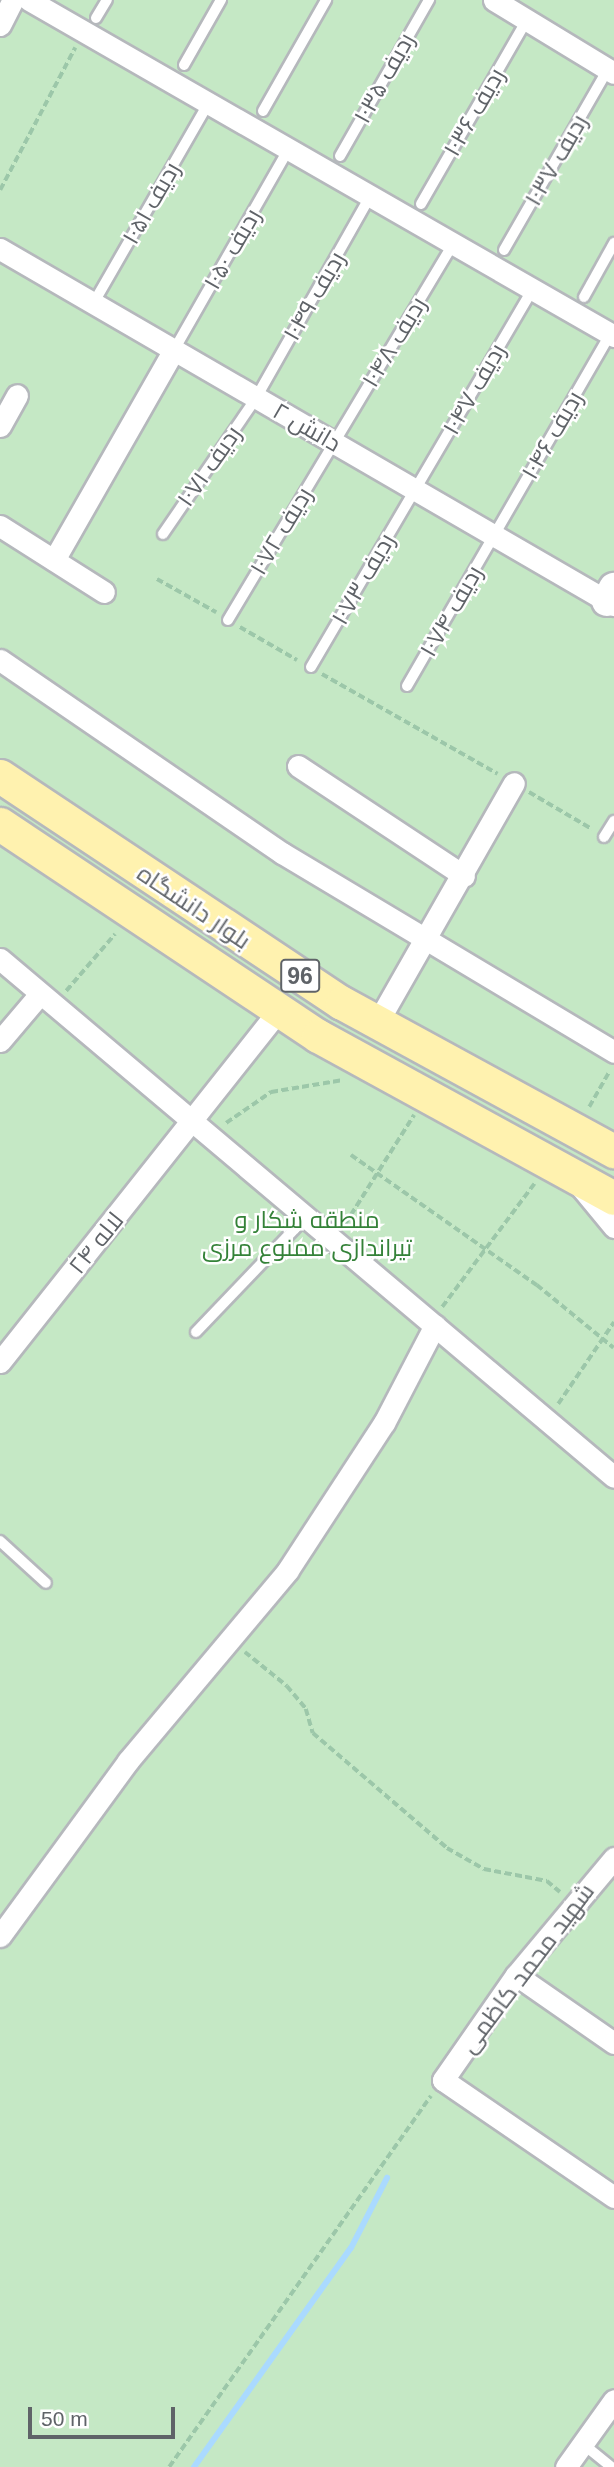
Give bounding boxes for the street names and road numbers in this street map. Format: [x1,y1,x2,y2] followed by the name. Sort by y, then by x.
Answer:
[347,28,421,128] street label: ردیف ۱۰۳۵
[437,63,511,161] street label: ردیف ۱۰۳۶
[518,109,594,211] street label: ردیف ۱۰۳۷
[116,157,186,249] street label: ردیف ۱۰۵۱
[197,203,267,295] street label: ردیف ۱۰۵۰
[277,246,351,346] street label: ردیف ۱۰۴۹
[356,291,432,393] street label: ردیف ۱۰۴۸
[436,338,512,440] street label: ردیف ۱۰۴۷
[515,386,589,484] street label: ردیف ۱۰۴۶
[268,396,346,458] street label: دانش ۲
[171,420,247,512] street label: ردیف ۱۰۷۱
[244,482,318,580] street label: ردیف ۱۰۷۲
[325,528,401,630] street label: ردیف ۱۰۷۳
[413,560,489,662] street label: ردیف ۱۰۷۴
[132,859,256,955] street label: بلوار دانشگاه
[279,956,321,995] road number: 96
[62,1206,130,1280] street label: لاله ۲۴
[454,1877,600,2059] street label: شهید محمد کاظمی

